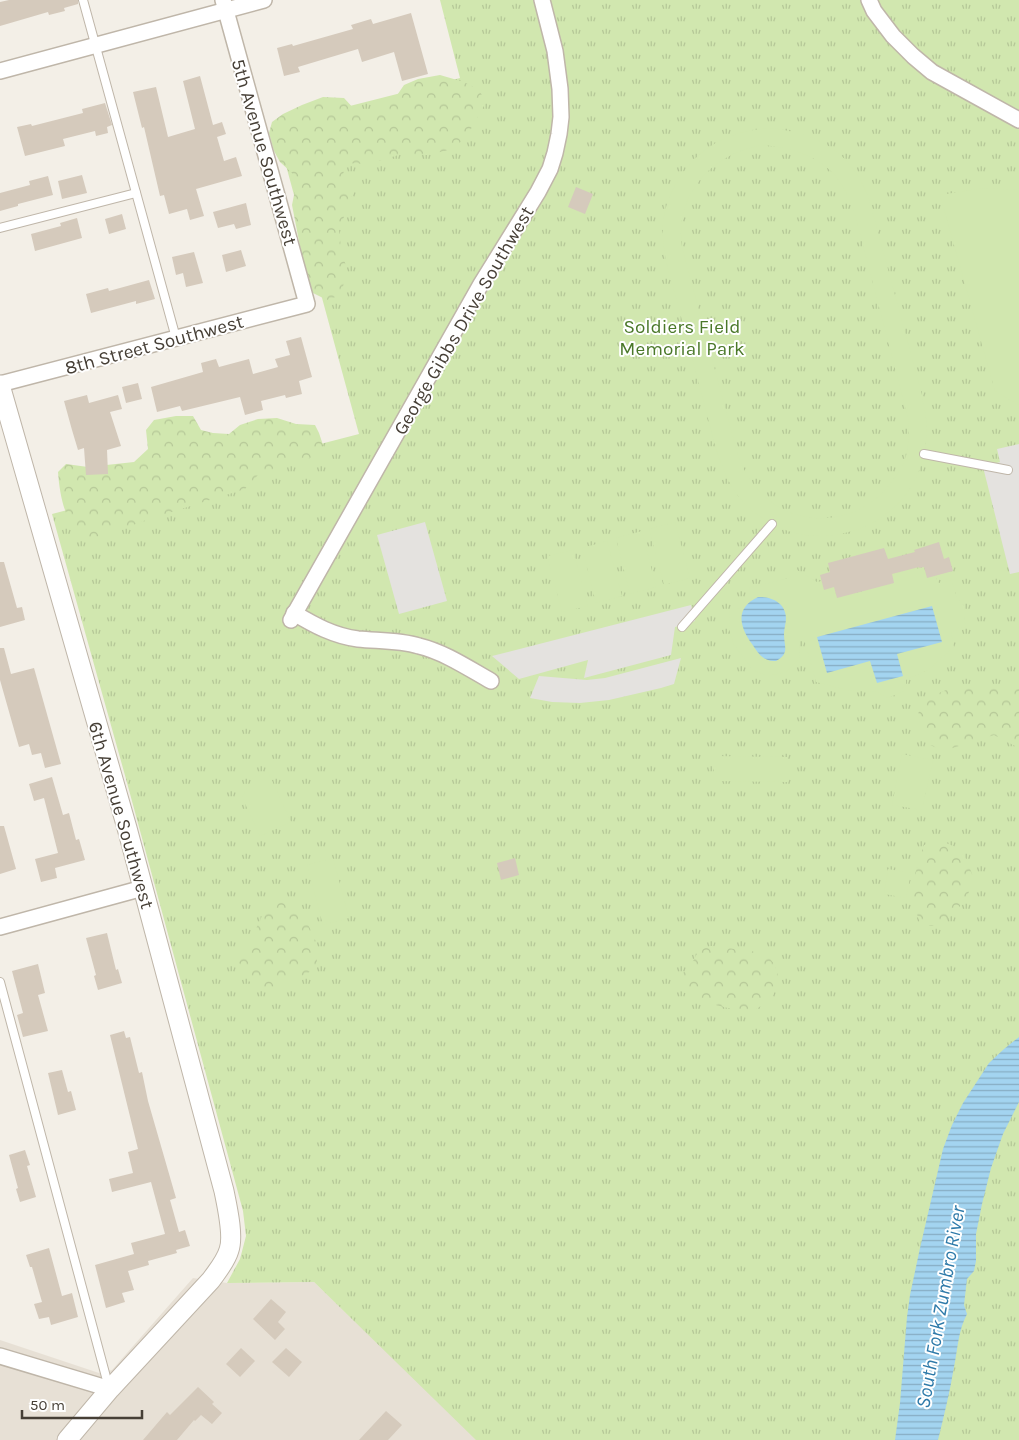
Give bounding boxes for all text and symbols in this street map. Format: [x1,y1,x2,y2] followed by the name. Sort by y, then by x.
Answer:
[227,56,301,248] street label: 5th Avenue Southwest
[389,202,538,439] street label: George Gibbs Drive Southwest
[62,311,246,379] street label: 8th Street Southwest
[619,316,745,360] park label: Soldiers Field Memorial Park
[84,719,158,911] street label: 6th Avenue Southwest
[911,1203,970,1410] water label: South Fork Zumbro River
[22,1388,142,1420] scale bar
[30,1396,65,1414] text: 50 m

